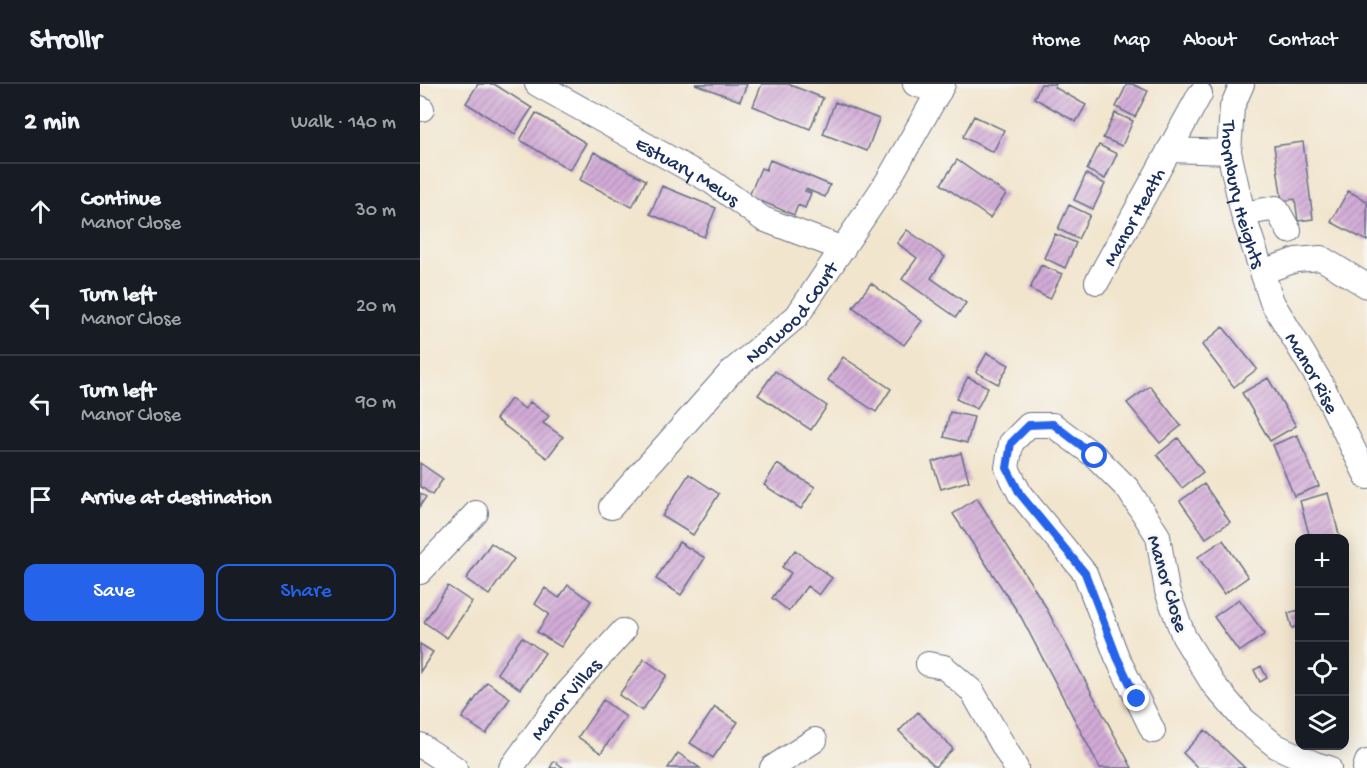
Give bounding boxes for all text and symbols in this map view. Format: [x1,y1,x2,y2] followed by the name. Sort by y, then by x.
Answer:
[30,25,101,58] text: Strollr
[1032,29,1080,54] text: Home
[1113,29,1150,54] text: Map
[1183,29,1236,54] text: About
[1269,29,1337,54] text: Contact
[24,108,79,139] text: 2 min
[291,112,396,135] text: Walk · 140 m
[1214,118,1268,272] street label: Thornbury Heights
[630,133,743,213] street label: Estuary Mews
[1100,165,1172,271] street label: Manor Heath
[81,187,161,213] text: Continue
[24,195,57,228] icon: ahead
[355,200,396,223] text: 30 m
[81,213,181,236] text: Manor Close
[742,257,846,370] street label: Norwood Court
[81,283,155,309] text: Turn left
[24,291,57,324] icon: left
[356,296,396,319] text: 20 m
[81,309,181,332] text: Manor Close
[1278,330,1342,419] street label: Manor Rise
[81,379,155,405] text: Turn left
[24,387,57,420] icon: left
[356,392,396,415] text: 90 m
[81,405,181,428] text: Manor Close
[1081,442,1107,468] route start
[24,483,57,516] icon: arrive
[81,486,271,512] text: Arrive at destination
[1140,533,1191,636] street label: Manor Close
[1295,534,1349,750] map controls
[1295,534,1349,588] button: +
[24,564,204,621] button: Save
[216,564,396,621] button: Share
[1295,588,1349,642] button: −
[1295,642,1349,696] button: locate
[527,654,608,746] street label: Manor Villas
[1123,685,1149,711] route end
[1295,696,1349,750] button: layers

